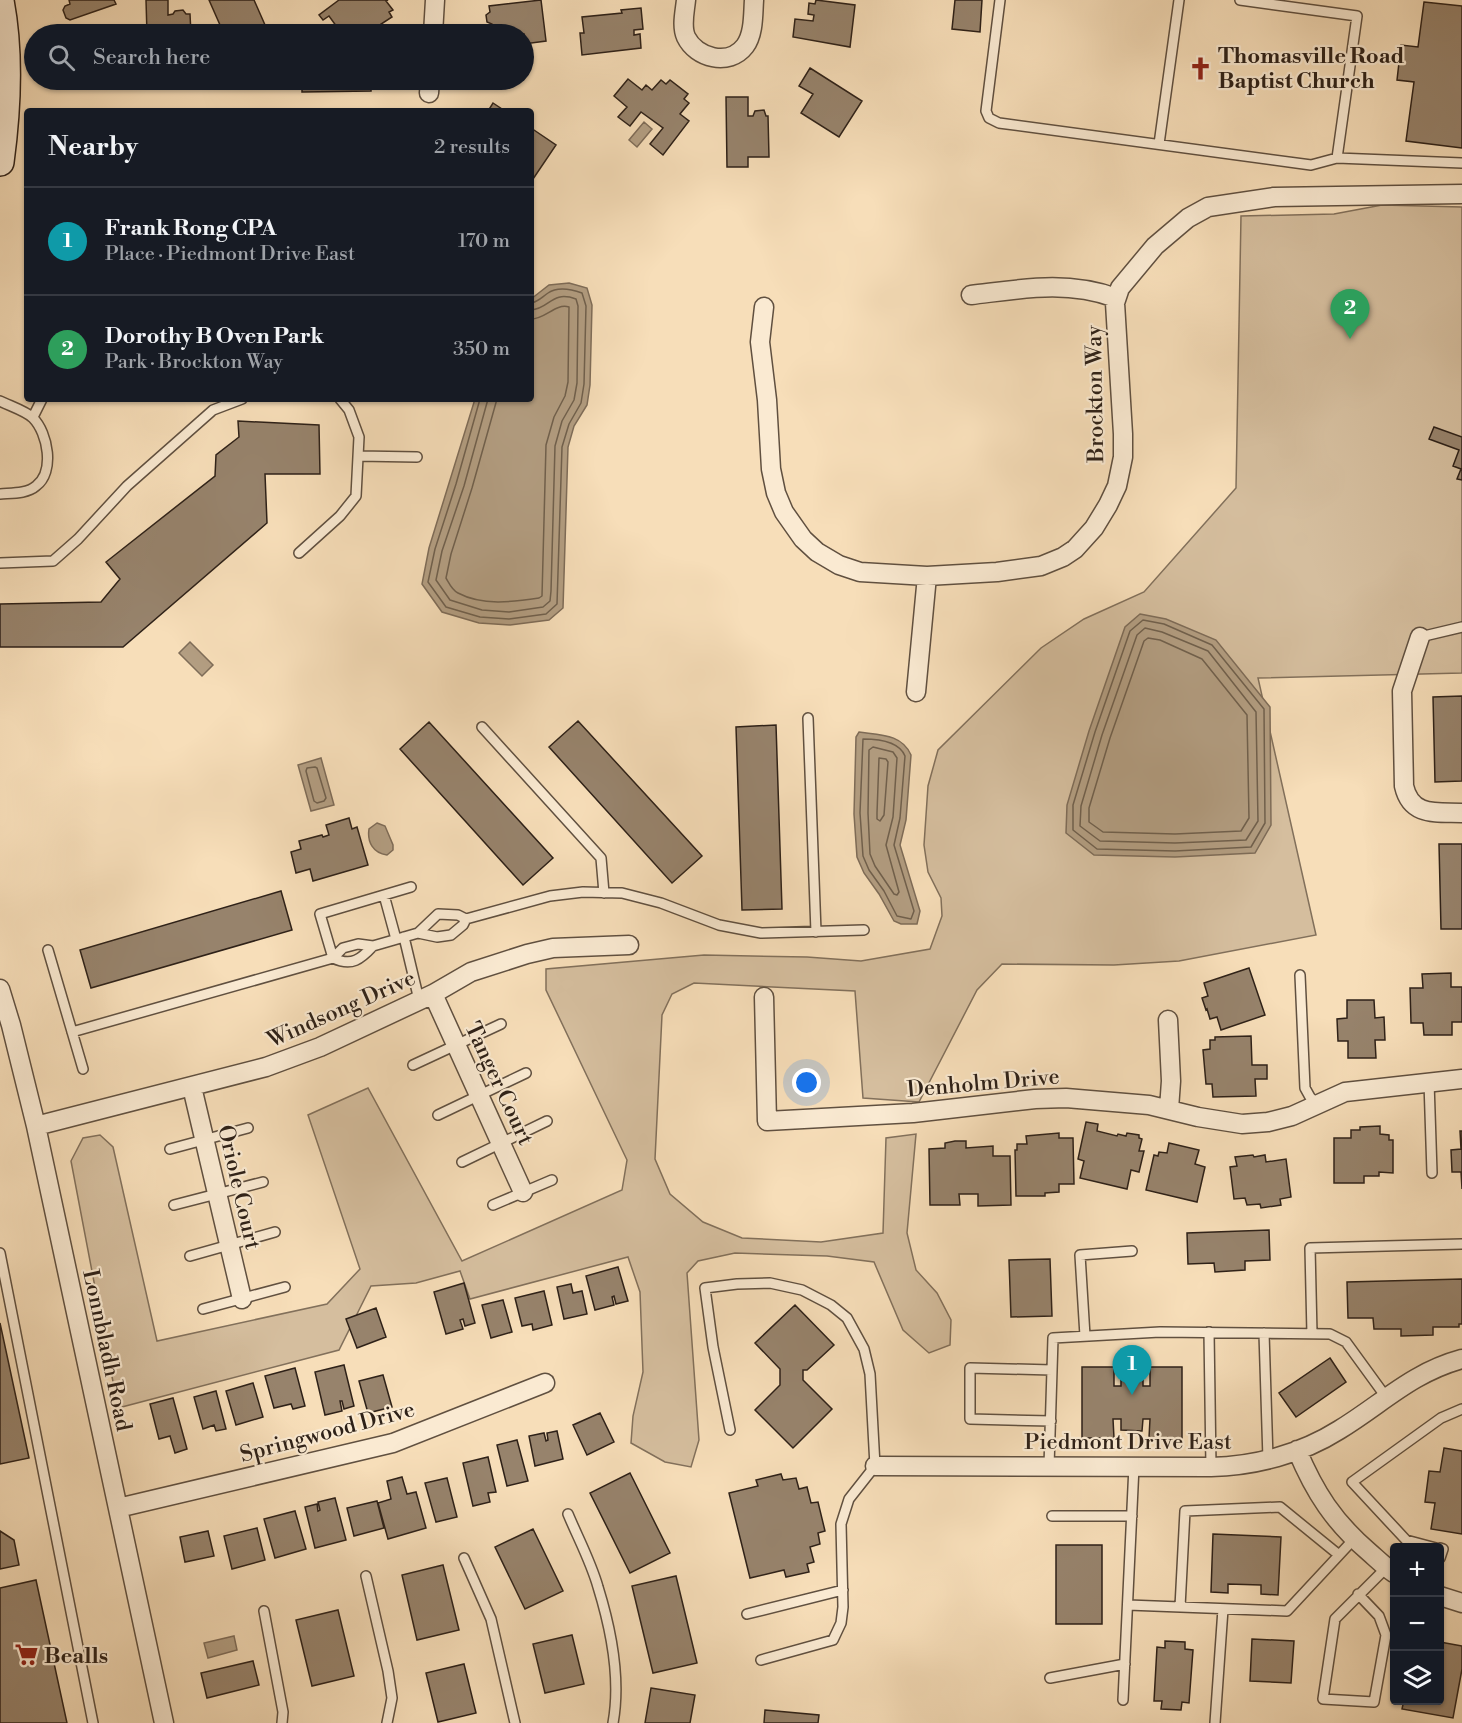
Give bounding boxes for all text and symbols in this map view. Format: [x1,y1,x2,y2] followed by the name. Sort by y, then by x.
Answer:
[24,24,534,90] search box
[45,41,78,74] icon: search
[1218,43,1405,95] place label: Thomasville Road Baptist Church
[93,44,210,71] text: Search here
[1187,55,1213,81] church icon: Thomasville Road Baptist Church
[48,131,138,163] text: Nearby
[434,135,510,160] text: 2 results
[105,215,276,242] text: Frank Rong CPA
[63,229,72,254] text: 1
[458,229,510,254] text: 170 m
[105,242,355,267] text: Place · Piedmont Drive East
[1330,290,1370,339] pin: 2
[105,323,324,350] text: Dorothy B Oven Park
[1081,325,1110,464] street label: Brockton Way
[61,337,74,362] text: 2
[453,337,510,362] text: 350 m
[105,350,283,375] text: Park · Brockton Way
[263,965,420,1054] street label: Windsong Drive
[458,1018,539,1150] street label: Tanger Court
[906,1063,1061,1104] street label: Denholm Drive
[792,1068,821,1097] your location
[211,1122,266,1252] street label: Oriole Court
[76,1267,137,1434] street label: Lonnbladh Road
[1112,1346,1152,1395] pin: 1
[237,1396,418,1469] street label: Springwood Drive
[1024,1429,1232,1456] street label: Piedmont Drive East
[1390,1543,1444,1705] map controls
[1390,1543,1444,1597] button: +
[1390,1597,1444,1651] button: −
[13,1642,39,1668] supermarket icon: Bealls
[44,1643,108,1670] place label: Bealls
[1390,1651,1444,1705] button: layers

